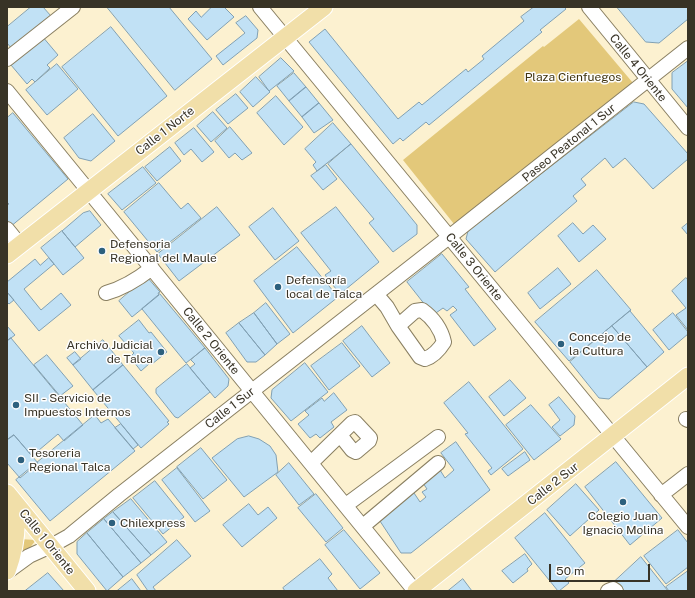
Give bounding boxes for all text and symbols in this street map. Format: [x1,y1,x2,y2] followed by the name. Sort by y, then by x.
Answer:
[606,31,670,105] street label: Calle 4 Oriente
[525,70,621,84] park label: Plaza Cienfuegos
[519,101,619,185] street label: Paseo Peatonal 1 Sur
[133,104,197,158] street label: Calle 1 Norte
[442,230,506,304] street label: Calle 3 Oriente
[110,237,217,265] place label: Defensoria Regional del Maule
[97,246,107,256] marker: Defensoria Regional del Maule
[286,273,362,301] place label: Defensoría local de Talca
[273,282,283,292] marker: Defensoría local de Talca
[179,304,243,378] street label: Calle 2 Oriente
[569,330,631,358] place label: Concejo de la Cultura
[66,338,153,366] place label: Archivo Judicial de Talca
[556,339,566,349] marker: Concejo de la Cultura
[156,347,166,357] marker: Archivo Judicial de Talca
[202,384,258,432] street label: Calle 1 Sur
[24,391,131,419] place label: SII - Servicio de Impuestos Internos
[11,400,21,410] marker: SII - Servicio de Impuestos Internos
[29,446,110,474] place label: Tesoreria Regional Talca
[16,455,26,465] marker: Tesoreria Regional Talca
[524,459,582,509] street label: Calle 2 Sur
[618,497,628,507] marker: Colegio Juan Ignacio Molina
[16,506,78,578] street label: Calle 1 Oriente
[583,509,663,537] place label: Colegio Juan Ignacio Molina
[120,516,185,530] place label: Chilexpress
[107,518,117,528] marker: Chilexpress
[551,556,652,582] scale bar
[556,564,584,578] text: 50 m

